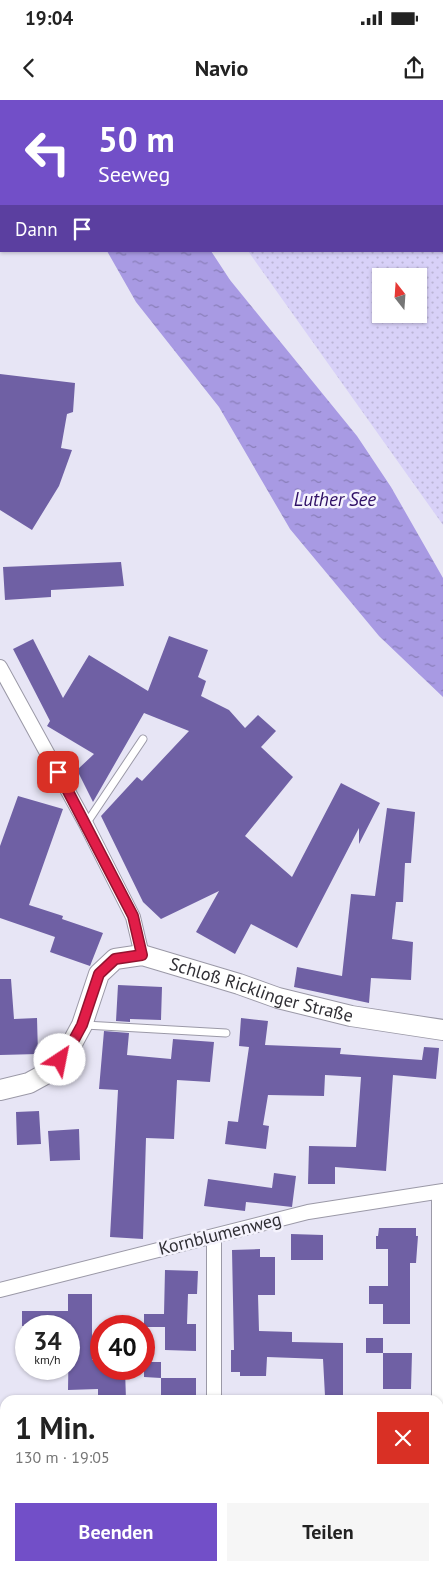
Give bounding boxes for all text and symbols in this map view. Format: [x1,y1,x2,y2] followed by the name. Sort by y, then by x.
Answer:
[25,6,73,30] text: 19:04
[15,54,43,82] icon: back
[195,54,248,82] text: Navio
[400,54,428,82] icon: share
[98,116,175,162] text: 50 m
[15,120,80,185] icon: left
[98,160,170,188] text: Seeweg
[68,215,96,243] icon: arrive
[15,217,58,241] text: Dann
[372,268,428,322] north arrow
[372,268,427,323] map controls
[294,487,376,511] water label: Luther See
[37,751,79,793] pin
[44,758,72,786] icon: arrive
[167,952,356,1027] street label: Schloß Ricklinger Straße
[33,1033,85,1085] position arrow
[156,1207,284,1260] street label: Kornblumenweg
[90,1315,155,1380] speed limit sign: 40
[33,1325,62,1357] text: 34
[34,1352,61,1367] text: km/h
[15,1408,95,1447] text: 1 Min.
[377,1412,429,1464] button: close
[15,1447,110,1467] text: 130 m · 19:05
[15,1503,217,1561] button: Beenden
[227,1503,429,1561] button: Teilen

